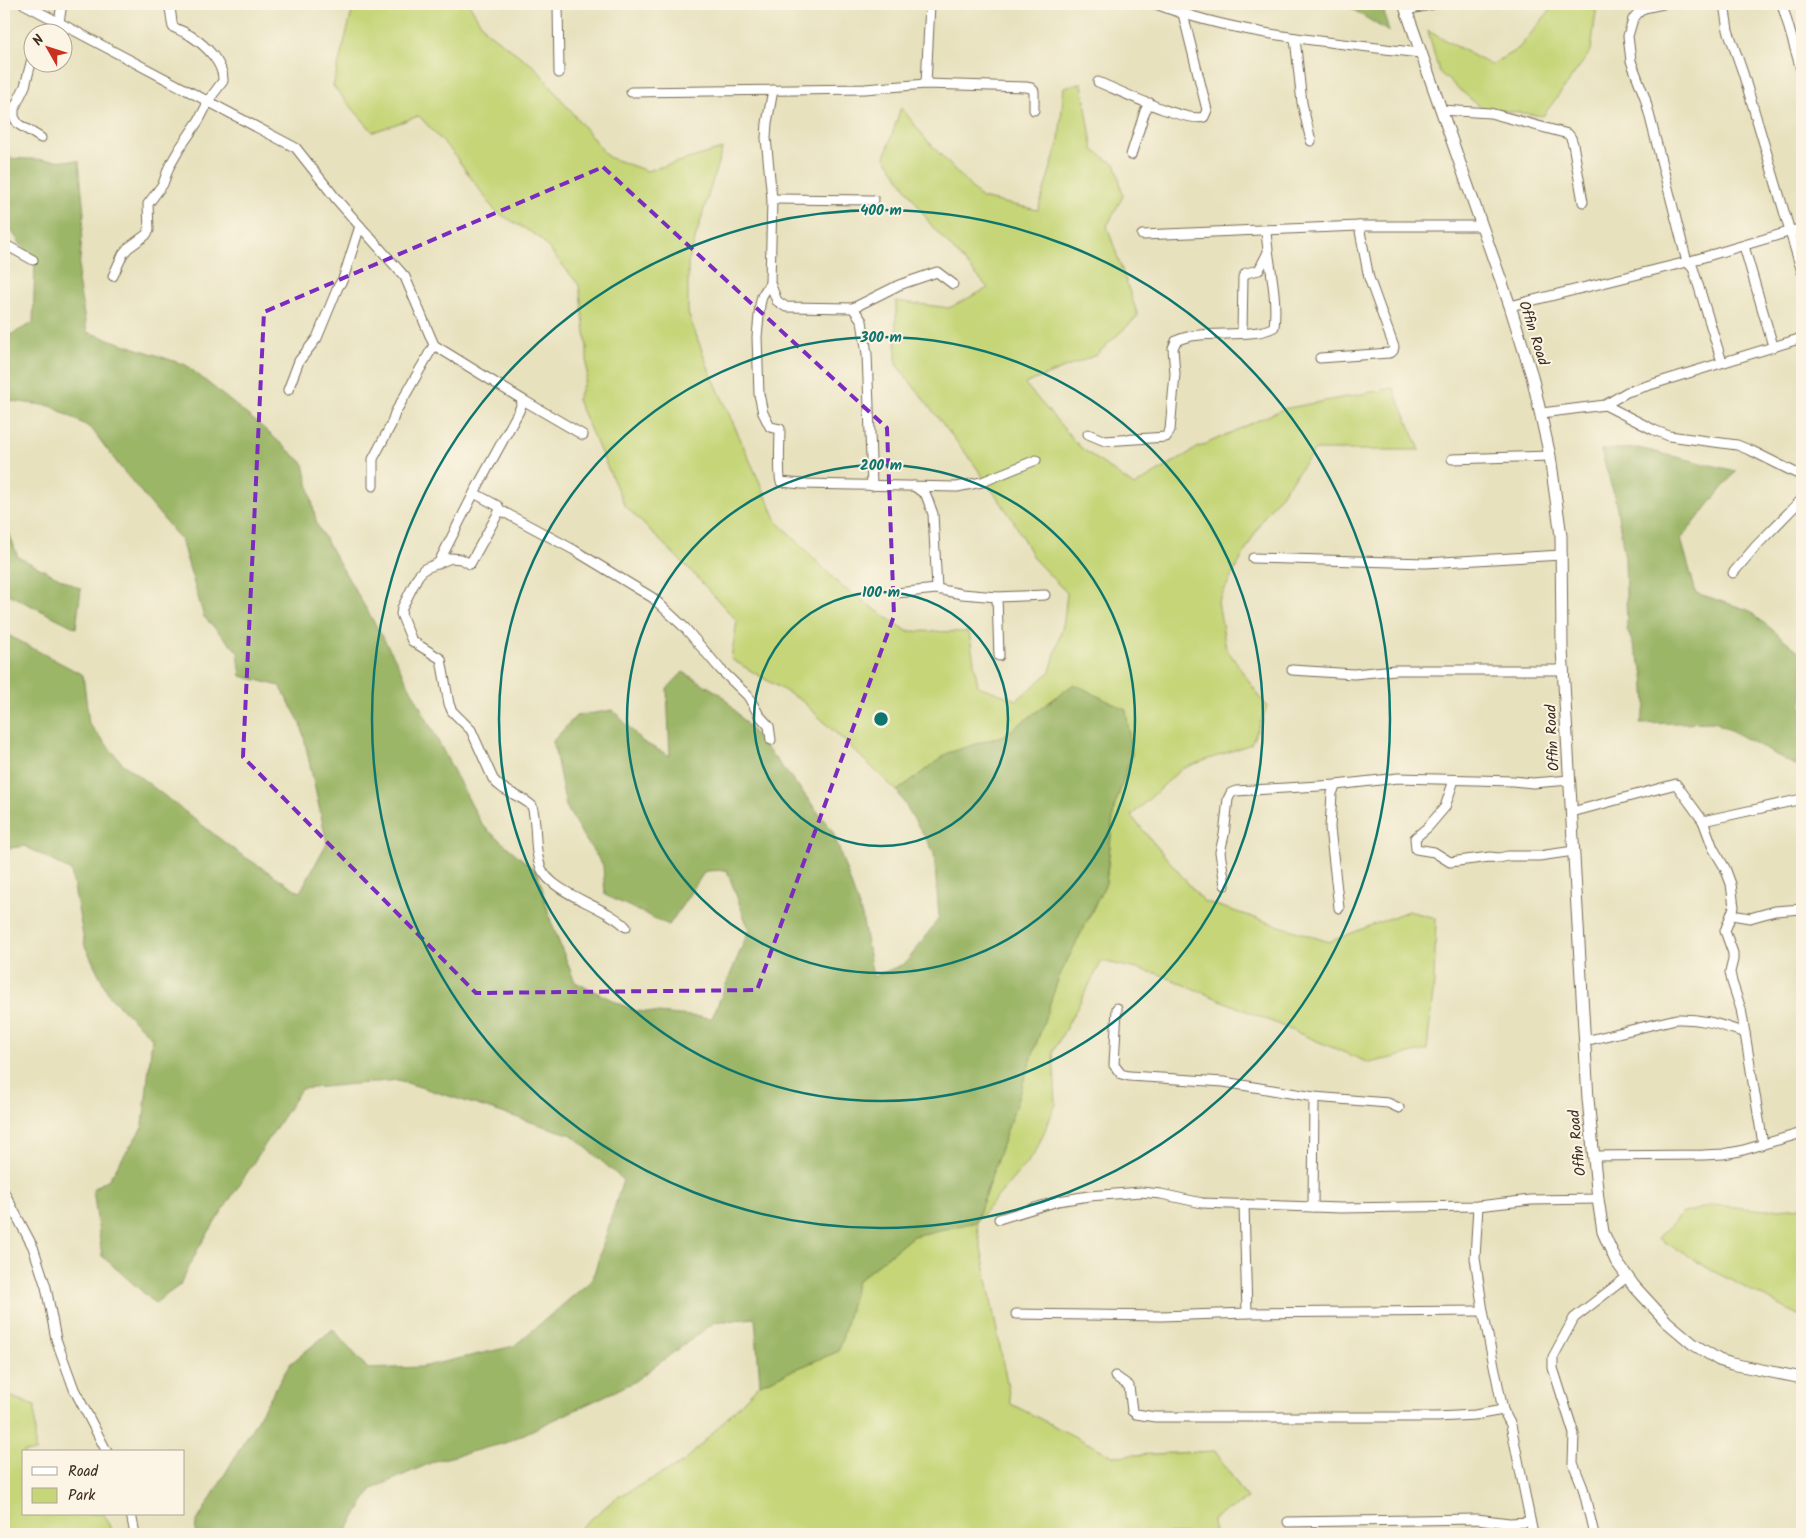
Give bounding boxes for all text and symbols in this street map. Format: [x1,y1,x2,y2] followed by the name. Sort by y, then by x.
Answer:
[22,22,72,72] north arrow
[27,30,50,51] text: N
[860,199,902,223] text: 400 m
[1511,298,1555,369] street label: Offin Road
[859,326,902,350] text: 300 m
[860,454,902,478] text: 200 m
[862,581,900,605] text: 100 m
[1539,703,1567,772] street label: Offin Road
[872,710,890,728] centre of rings
[1563,1108,1593,1177] street label: Offin Road
[22,1450,185,1516] legend
[68,1460,99,1484] text: Road
[68,1484,96,1508] text: Park

